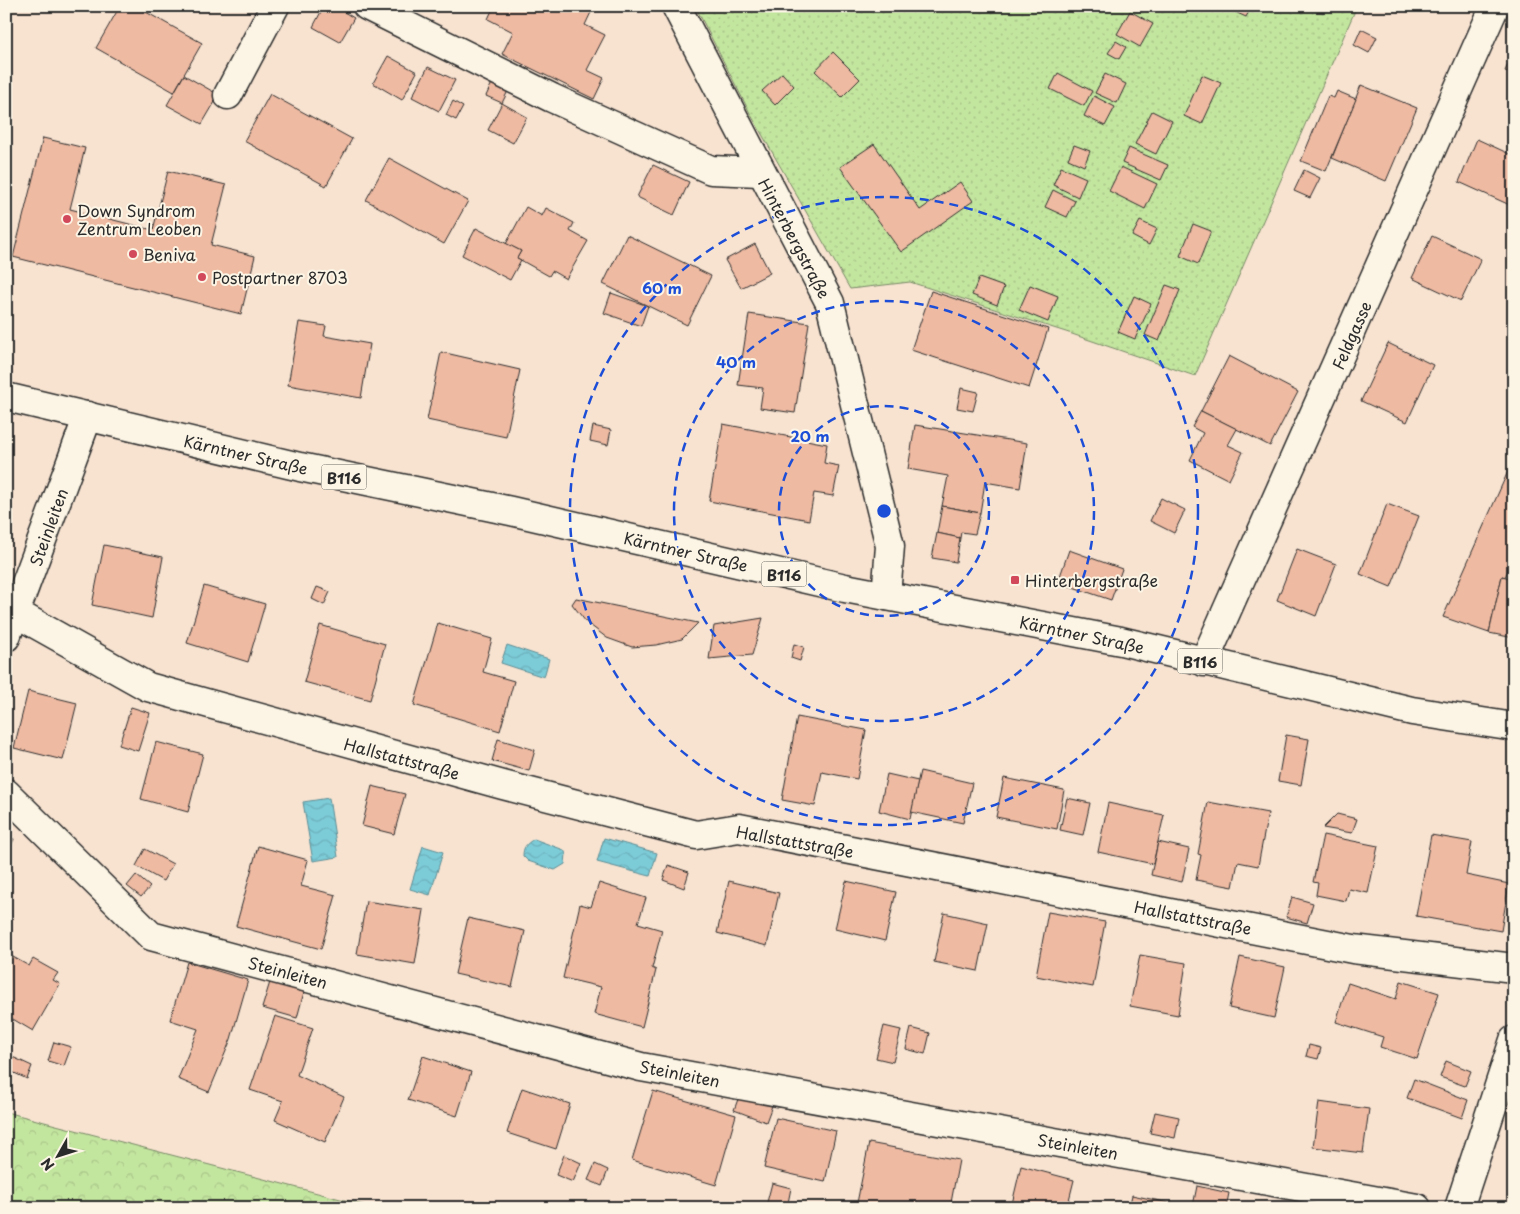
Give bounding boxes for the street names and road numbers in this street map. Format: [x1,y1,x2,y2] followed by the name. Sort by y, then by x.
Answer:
[753,174,837,302] street label: Hinterbergstraße
[1325,297,1377,373] street label: Feldgasse
[182,428,310,480] street label: Kärntner Straße
[322,464,366,490] road number: B116
[23,485,73,569] street label: Steinleiten
[622,525,750,577] street label: Kärntner Straße
[762,562,806,586] road number: B116
[1018,609,1146,659] street label: Kärntner Straße
[1178,648,1222,674] road number: B116
[342,731,462,785] street label: Hallstattstraße
[734,819,856,863] street label: Hallstattstraße
[1132,894,1254,940] street label: Hallstattstraße
[246,950,330,994] street label: Steinleiten
[638,1053,722,1093] street label: Steinleiten
[1036,1127,1120,1165] street label: Steinleiten

